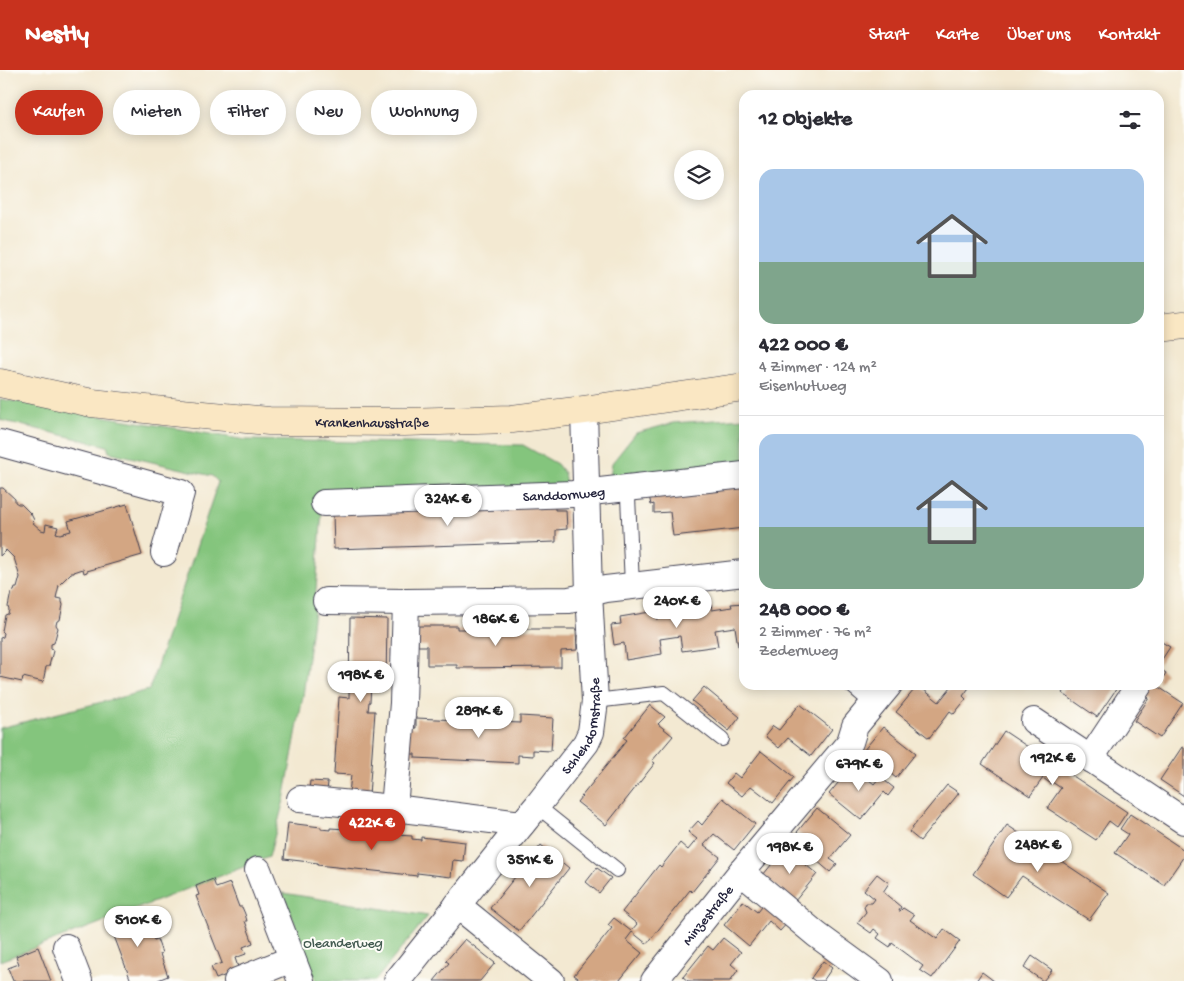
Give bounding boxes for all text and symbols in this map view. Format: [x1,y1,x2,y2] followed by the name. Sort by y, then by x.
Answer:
[25,21,89,50] text: Nestly
[869,25,908,46] text: Start
[936,25,979,46] text: Karte
[1007,25,1070,46] text: Über uns
[1098,25,1159,46] text: Kontakt
[15,90,103,135] chip: Kaufen
[113,90,200,135] chip: Mieten
[210,90,286,135] chip: Filter
[296,90,361,135] chip: Neu
[371,90,477,135] chip: Wohnung
[1116,106,1144,134] icon: filters
[759,108,852,133] text: 12 Objekte
[674,150,724,200] map controls
[674,150,724,200] button: layers
[907,201,997,291] icon: home
[759,334,848,359] text: 422 000 €
[759,359,877,378] text: 4 Zimmer · 124 m²
[759,378,847,397] text: Eisenhutweg
[315,415,430,433] street label: Krankenhausstraße
[907,467,997,557] icon: home
[407,484,489,527] pin: 324K €
[522,485,606,507] street label: Sanddornweg
[425,491,471,510] text: 324K €
[636,586,718,629] pin: 240K €
[654,593,700,612] text: 240K €
[759,599,849,624] text: 248 000 €
[455,604,537,647] pin: 186K €
[473,611,519,630] text: 186K €
[759,624,872,643] text: 2 Zimmer · 76 m²
[759,643,838,662] text: Zedernweg
[320,660,402,703] pin: 198K €
[338,667,384,686] text: 198K €
[559,676,606,779] street label: Schlehdornstraße
[438,696,520,739] pin: 289K €
[456,703,502,722] text: 289K €
[1012,744,1094,786] pin: 192K €
[818,750,900,792] pin: 679K €
[1031,750,1075,769] text: 192K €
[836,756,882,775] text: 679K €
[331,808,413,851] pin: 422K €
[349,815,395,834] text: 422K €
[997,830,1079,873] pin: 248K €
[749,832,831,875] pin: 198K €
[1015,837,1061,856] text: 248K €
[767,839,813,858] text: 198K €
[489,846,571,888] pin: 351K €
[507,852,553,871] text: 351K €
[680,882,739,950] street label: Minzestraße
[97,906,179,948] pin: 510K €
[115,912,161,931] text: 510K €
[303,936,383,953] park label: Oleanderweg

